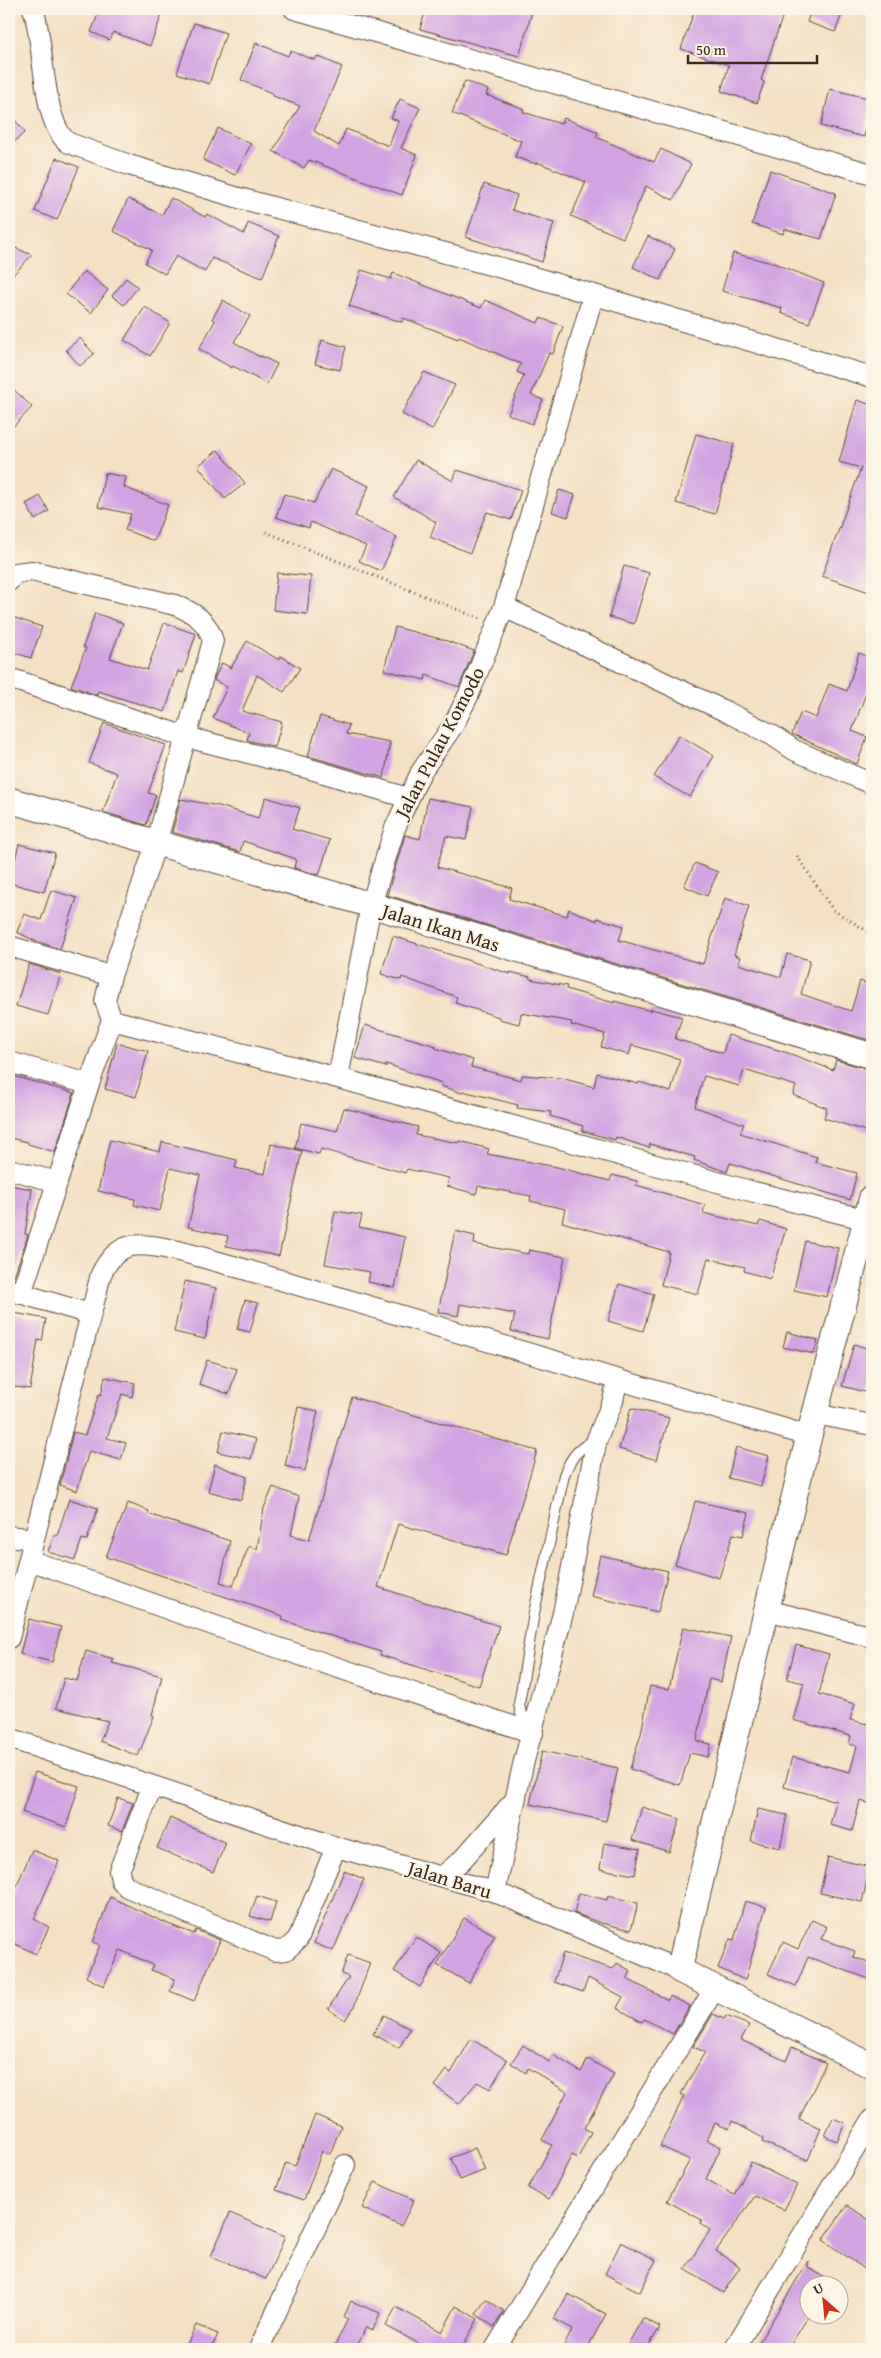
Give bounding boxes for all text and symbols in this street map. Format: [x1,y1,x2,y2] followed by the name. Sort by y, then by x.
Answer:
[688,32,817,64] scale bar
[696,39,727,60] text: 50 m
[385,661,491,826] street label: Jalan Pulau Komodo
[376,894,503,959] street label: Jalan Ikan Mas
[402,1852,496,1906] street label: Jalan Baru
[798,2276,848,2326] north arrow
[809,2277,827,2299] text: U

